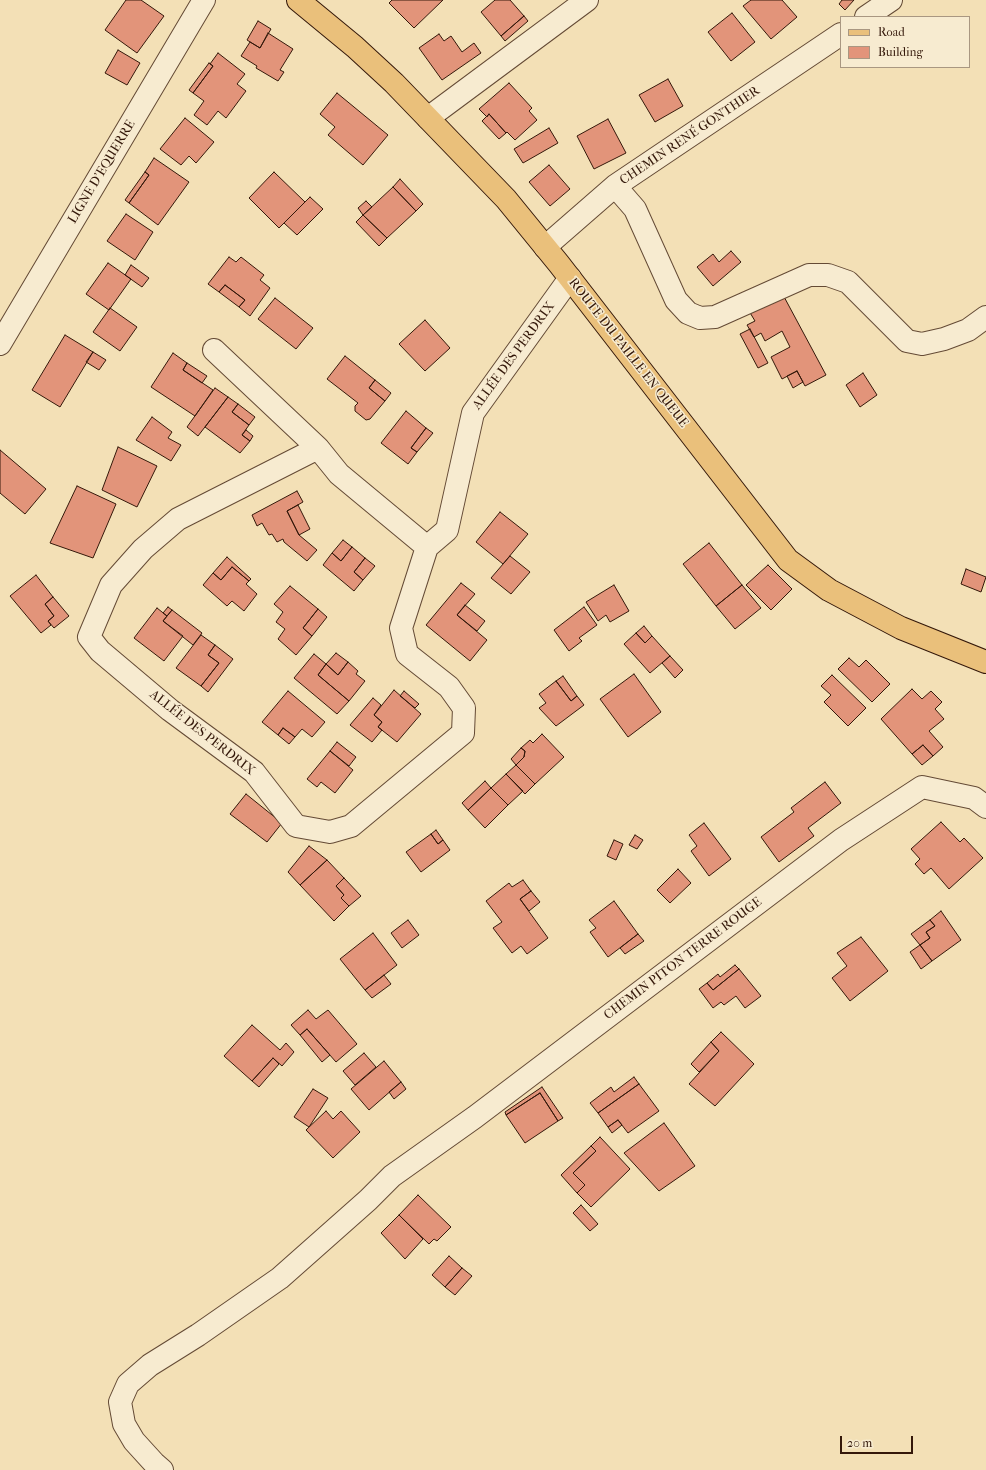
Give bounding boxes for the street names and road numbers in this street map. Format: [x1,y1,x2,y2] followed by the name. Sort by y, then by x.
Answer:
[617,83,763,189] street label: CHEMIN RENÉ GONTHIER
[65,117,139,227] street label: LIGNE D'EQUERRE
[565,275,691,431] street label: ROUTE DU PAILLE EN QUEUE
[470,299,558,413] street label: ALLÉE DES PERDRIX
[146,687,258,779] street label: ALLÉE DES PERDRIX
[601,895,765,1023] street label: CHEMIN PITON TERRE ROUGE

